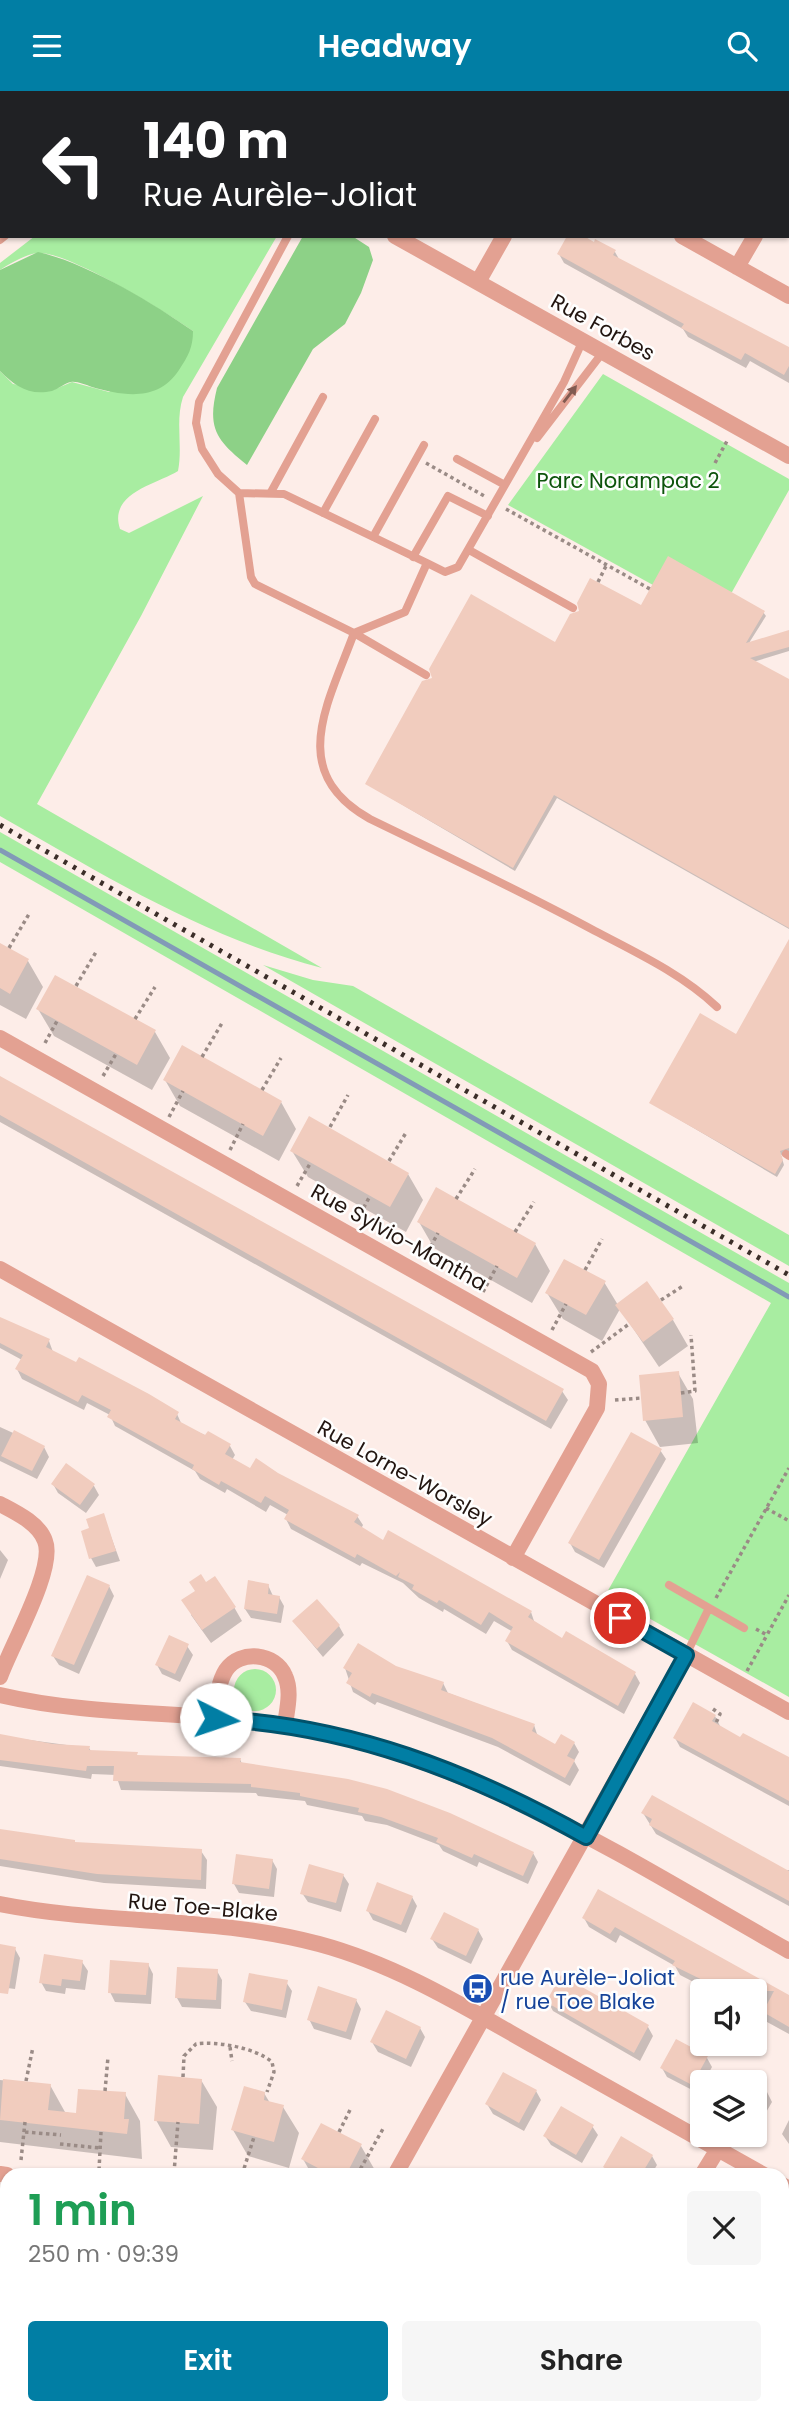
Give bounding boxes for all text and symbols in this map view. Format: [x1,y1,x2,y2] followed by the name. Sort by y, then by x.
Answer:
[317,23,472,68] text: Headway
[28,27,66,65] icon: menu
[723,27,761,65] icon: search
[143,107,289,175] text: 140 m
[28,119,119,210] icon: left
[143,172,417,217] text: Rue Aurèle-Joliat
[546,286,660,368] street label: Rue Forbes
[562,386,577,404] one-way arrow
[536,466,720,495] park label: Parc Norampac 2
[306,1177,492,1297] street label: Rue Sylvio-Mantha
[312,1413,498,1533] street label: Rue Lorne-Worsley
[590,1588,650,1648] pin
[601,1599,639,1637] icon: arrive
[179,1682,253,1756] position arrow
[127,1886,279,1928] street label: Rue Toe-Blake
[500,1963,675,2016] place label: rue Aurèle-Joliat / rue Toe Blake
[460,1972,494,2006] bus stop icon: rue Aurèle-Joliat / rue Toe Blake
[690,1979,767,2147] map controls
[690,1979,767,2056] button: sound
[690,2070,767,2147] button: layers
[28,2181,137,2240] text: 1 min
[687,2191,761,2265] button: close
[28,2238,179,2270] text: 250 m · 09:39
[28,2321,388,2401] button: Exit
[402,2321,761,2401] button: Share

